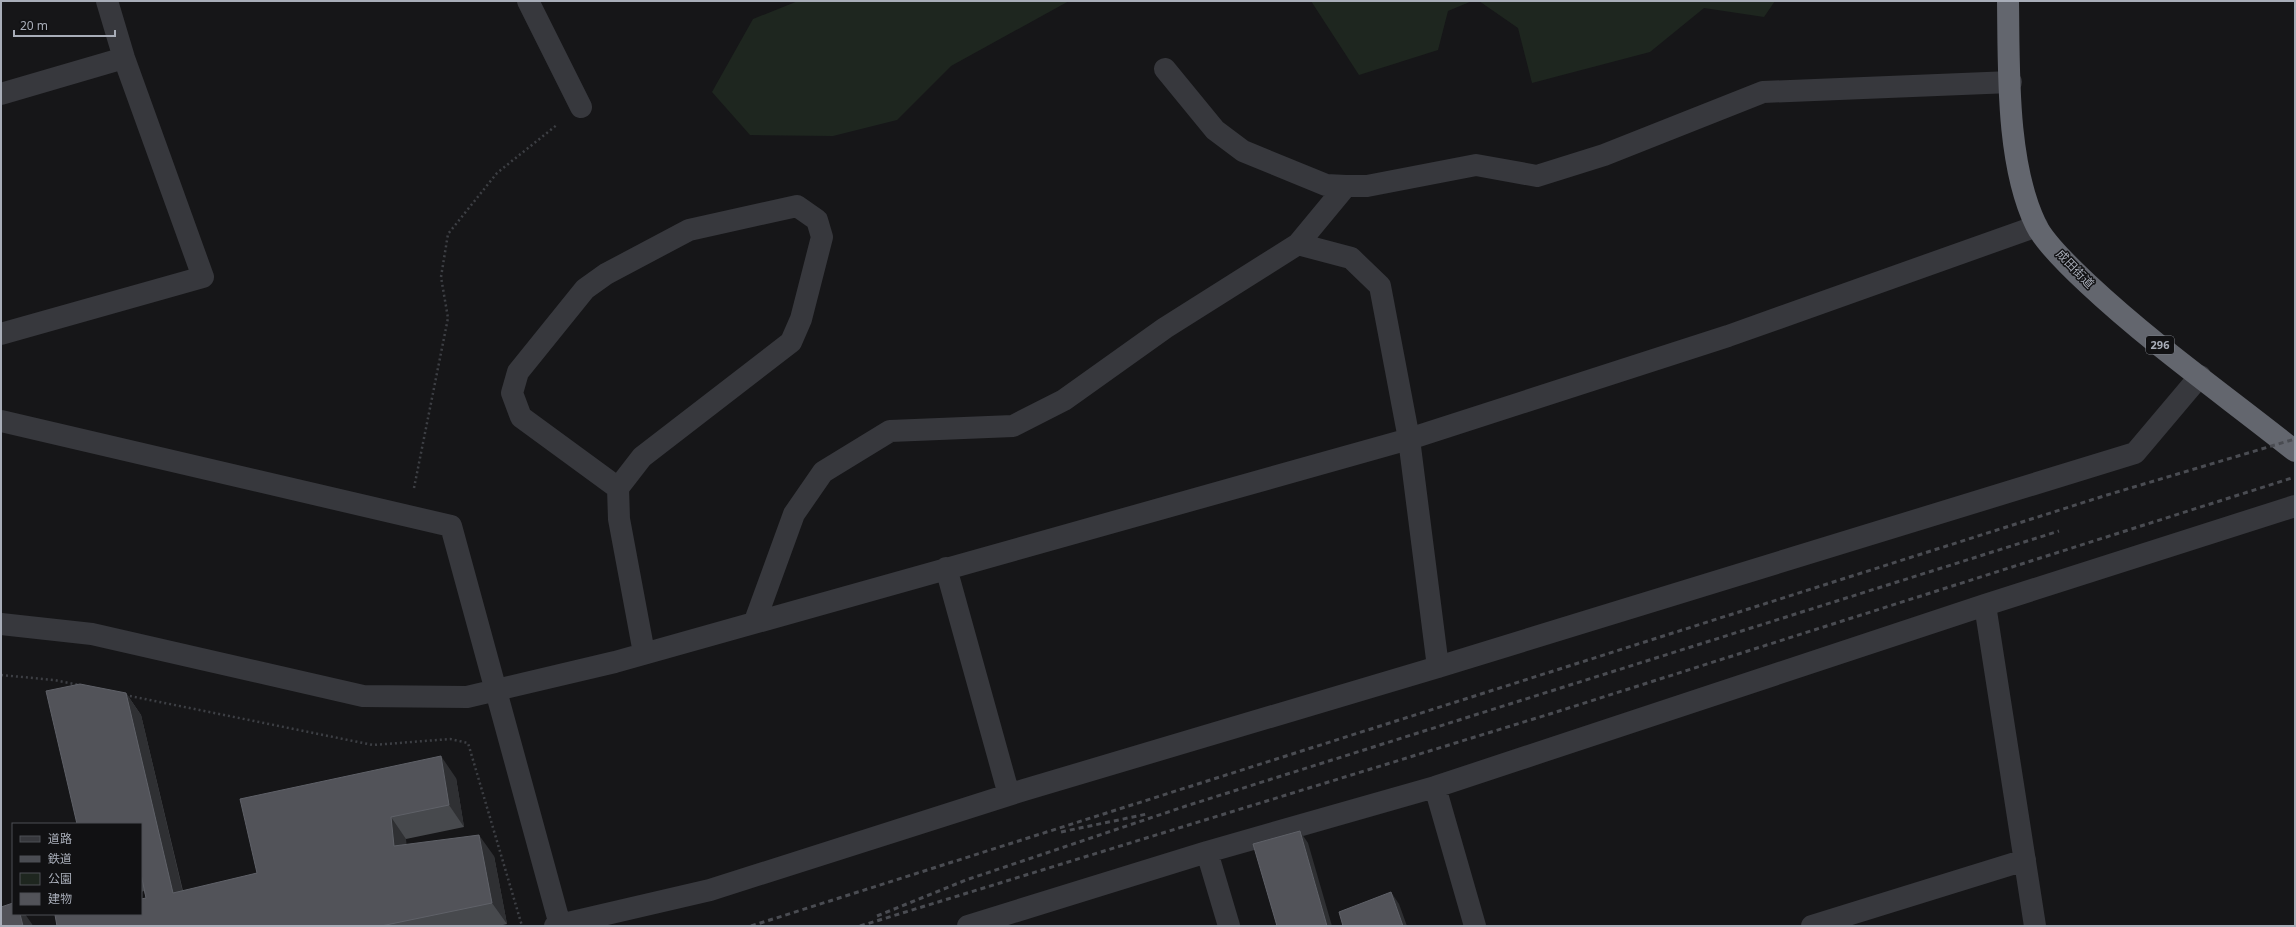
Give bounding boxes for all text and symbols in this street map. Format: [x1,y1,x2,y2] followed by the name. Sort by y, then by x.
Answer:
[14,12,115,38] scale bar
[20,17,48,34] text: 20 m
[2053,245,2098,292] street label: 成田街道
[2146,336,2174,354] road number: 296
[12,823,142,915] legend
[48,830,72,847] text: 道路
[48,850,72,867] text: 鉄道
[48,870,72,887] text: 公園
[48,890,72,907] text: 建物

